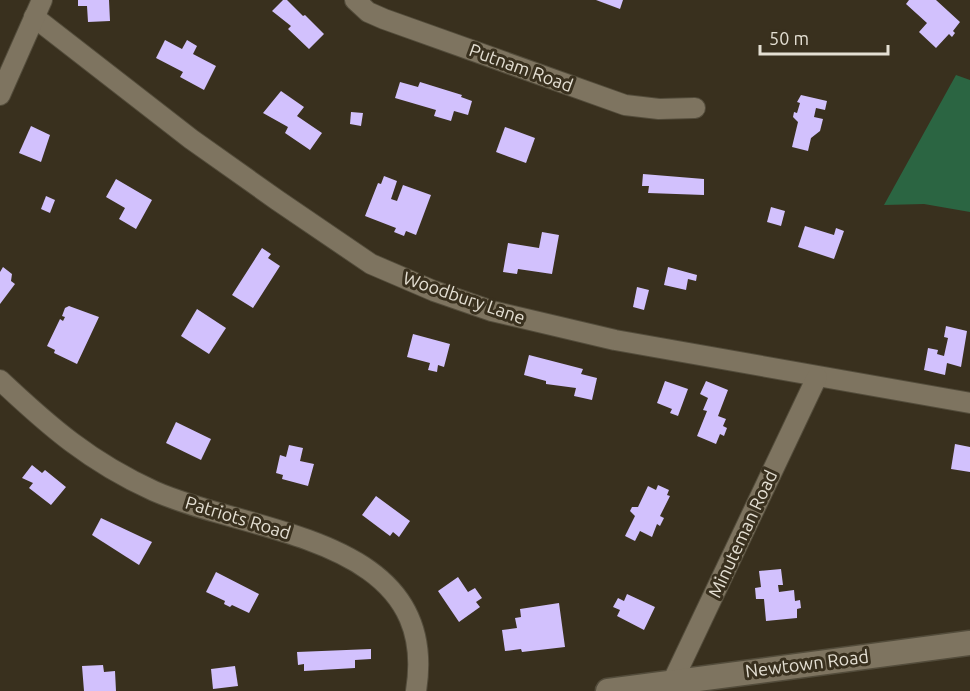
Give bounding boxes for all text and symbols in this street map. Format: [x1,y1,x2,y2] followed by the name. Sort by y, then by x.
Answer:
[760,18,888,56] scale bar
[769,28,809,48] text: 50 m
[467,39,576,95] street label: Putnam Road
[401,267,528,327] street label: Woodbury Lane
[704,467,780,600] street label: Minuteman Road
[183,492,293,543] street label: Patriots Road
[744,646,870,680] street label: Newtown Road

